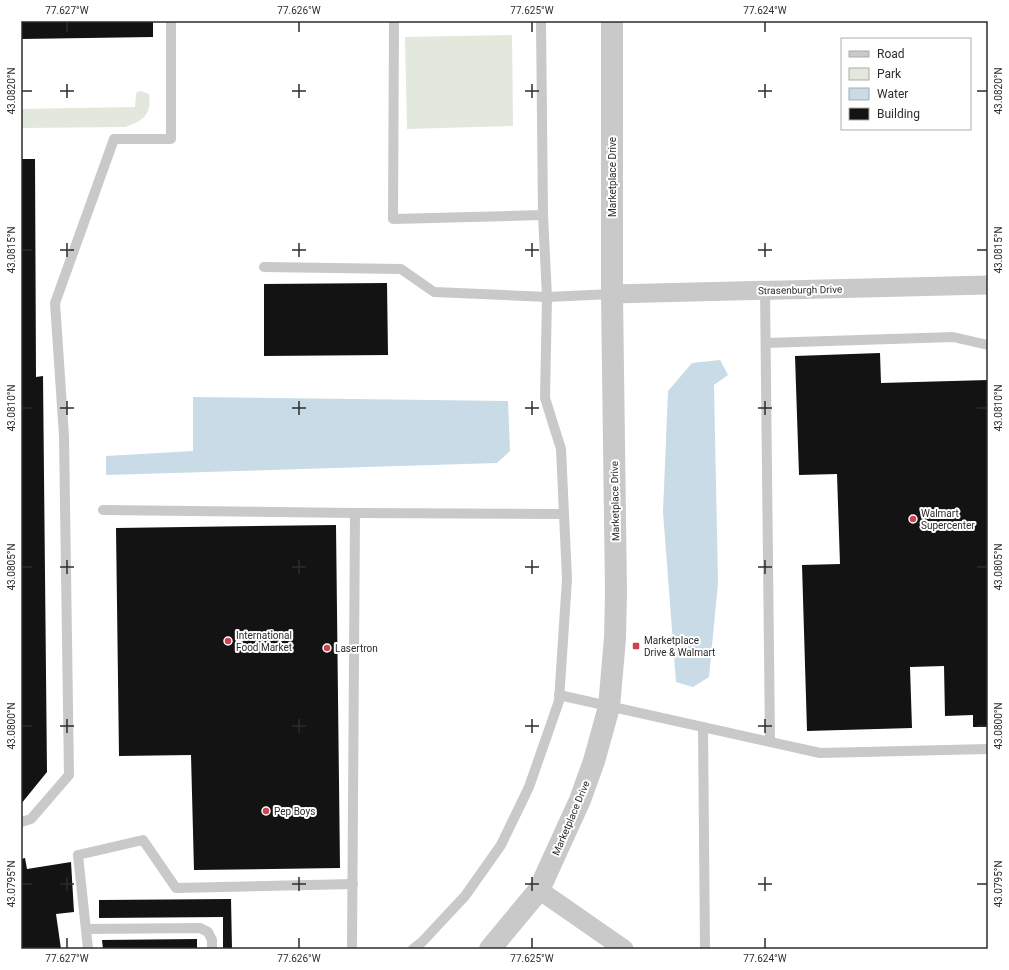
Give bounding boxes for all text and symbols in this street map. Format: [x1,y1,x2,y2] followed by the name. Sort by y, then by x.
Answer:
[45,5,89,16] text: 77.627°W
[277,5,321,16] text: 77.626°W
[510,5,554,16] text: 77.625°W
[743,5,787,16] text: 77.624°W
[841,38,971,130] legend
[877,47,905,61] text: Road
[6,67,17,115] text: 43.0820°N
[877,67,902,81] text: Park
[993,67,1004,115] text: 43.0820°N
[877,87,908,101] text: Water
[877,107,920,121] text: Building
[607,137,618,217] street label: Marketplace Drive
[6,226,17,274] text: 43.0815°N
[993,226,1004,274] text: 43.0815°N
[758,284,842,296] street label: Strasenburgh Drive
[6,384,17,432] text: 43.0810°N
[993,384,1004,432] text: 43.0810°N
[609,461,621,541] street label: Marketplace Drive
[921,508,975,531] place label: Walmart Supercenter
[908,514,918,524] marker: Walmart Supercenter
[6,543,17,591] text: 43.0805°N
[993,543,1004,591] text: 43.0805°N
[236,630,292,653] place label: International Food Market
[644,635,715,658] place label: Marketplace Drive & Walmart
[223,636,233,646] marker: International Food Market
[631,641,641,651] marker: Marketplace Drive & Walmart
[322,643,332,653] marker: Lasertron
[335,643,378,654] place label: Lasertron
[6,702,17,750] text: 43.0800°N
[993,702,1004,750] text: 43.0800°N
[550,779,592,857] street label: Marketplace Drive
[261,806,271,816] marker: Pep Boys
[274,806,315,817] place label: Pep Boys
[6,860,17,908] text: 43.0795°N
[993,860,1004,908] text: 43.0795°N
[45,953,89,964] text: 77.627°W
[277,953,321,964] text: 77.626°W
[510,953,554,964] text: 77.625°W
[743,953,787,964] text: 77.624°W

